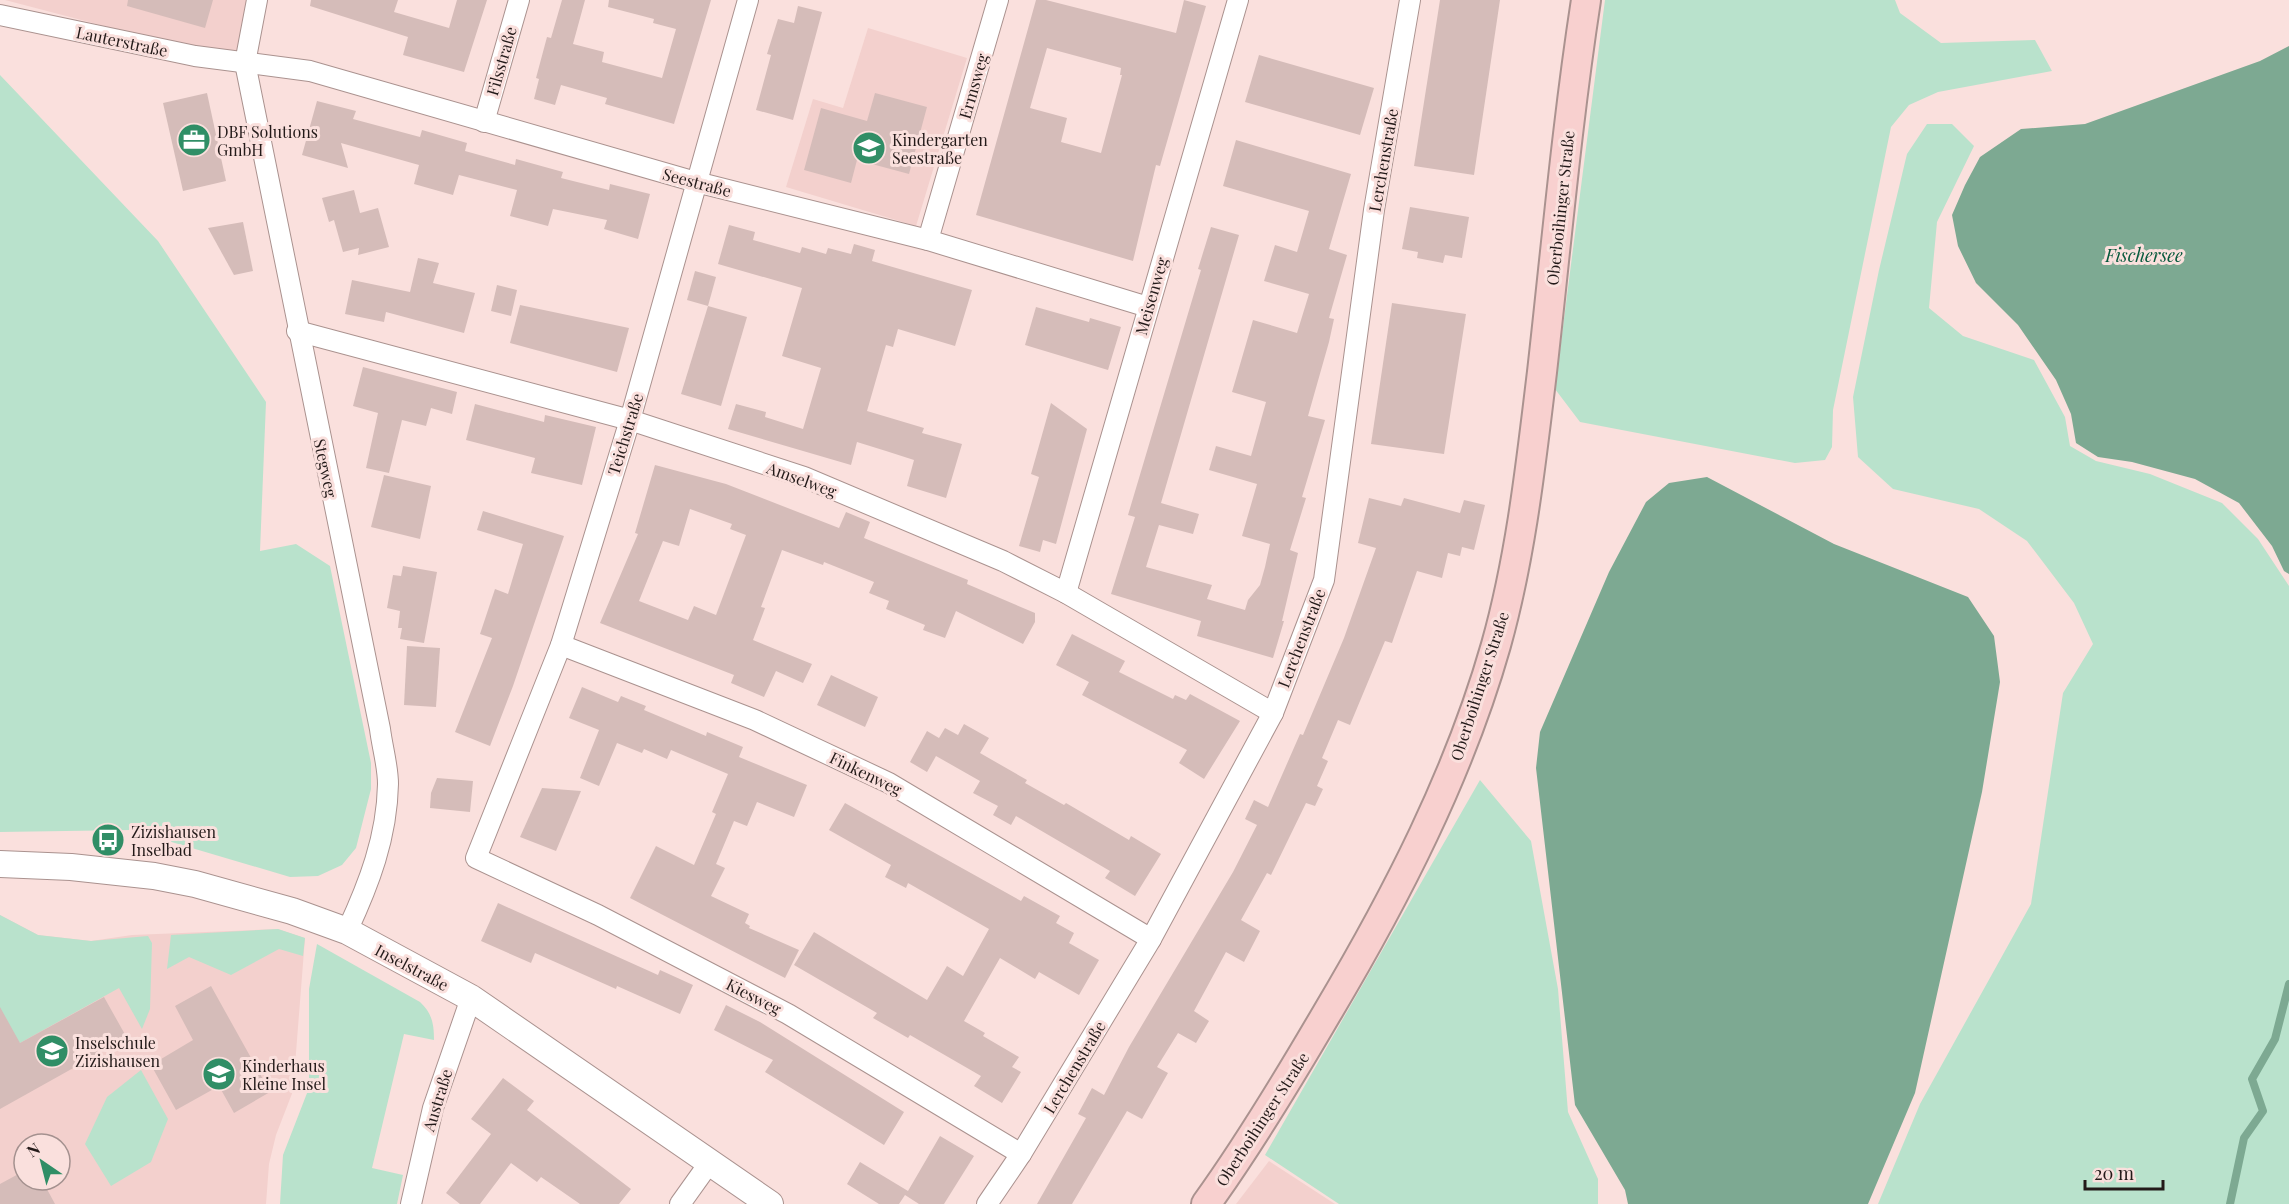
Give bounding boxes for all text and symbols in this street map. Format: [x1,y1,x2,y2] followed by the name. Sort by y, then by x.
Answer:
[74,21,170,61] street label: Lauterstraße
[481,24,521,98] street label: Filsstraße
[954,50,992,121] street label: Ermsweg
[1364,107,1402,213] street label: Lerchenstraße
[217,121,318,160] place label: DBF Solutions GmbH
[176,122,212,158] office icon: DBF Solutions GmbH
[892,129,988,168] place label: Kindergarten Seestraße
[1541,129,1579,287] street label: Oberboihinger Straße
[851,130,887,166] school or university icon: Kindergarten Seestraße
[660,163,734,201] street label: Seestraße
[2104,243,2183,267] water label: Fischersee
[1130,254,1172,337] street label: Meisenweg
[603,390,647,478] street label: Teichstraße
[310,437,343,500] street label: Stegweg
[763,456,840,502] street label: Amselweg
[1272,585,1330,691] street label: Lerchenstraße
[1445,609,1513,763] street label: Oberboihinger Straße
[826,746,906,800] street label: Finkenweg
[131,821,217,860] place label: Zizishausen Inselbad
[90,822,126,858] bus stop icon: Zizishausen Inselbad
[372,939,452,995] street label: Inselstraße
[723,973,786,1019] street label: Kiesweg
[1038,1017,1110,1117] street label: Lerchenstraße
[75,1032,161,1071] place label: Inselschule Zizishausen
[34,1033,70,1069] school or university icon: Inselschule Zizishausen
[1211,1048,1313,1190] street label: Oberboihinger Straße
[242,1055,327,1094] place label: Kinderhaus Kleine Insel
[201,1056,237,1092] school or university icon: Kinderhaus Kleine Insel
[417,1066,456,1135] street label: Austraße
[12,1132,72,1192] north arrow
[22,1137,44,1161] text: N
[2085,1153,2163,1191] scale bar
[2094,1161,2134,1185] text: 20 m

